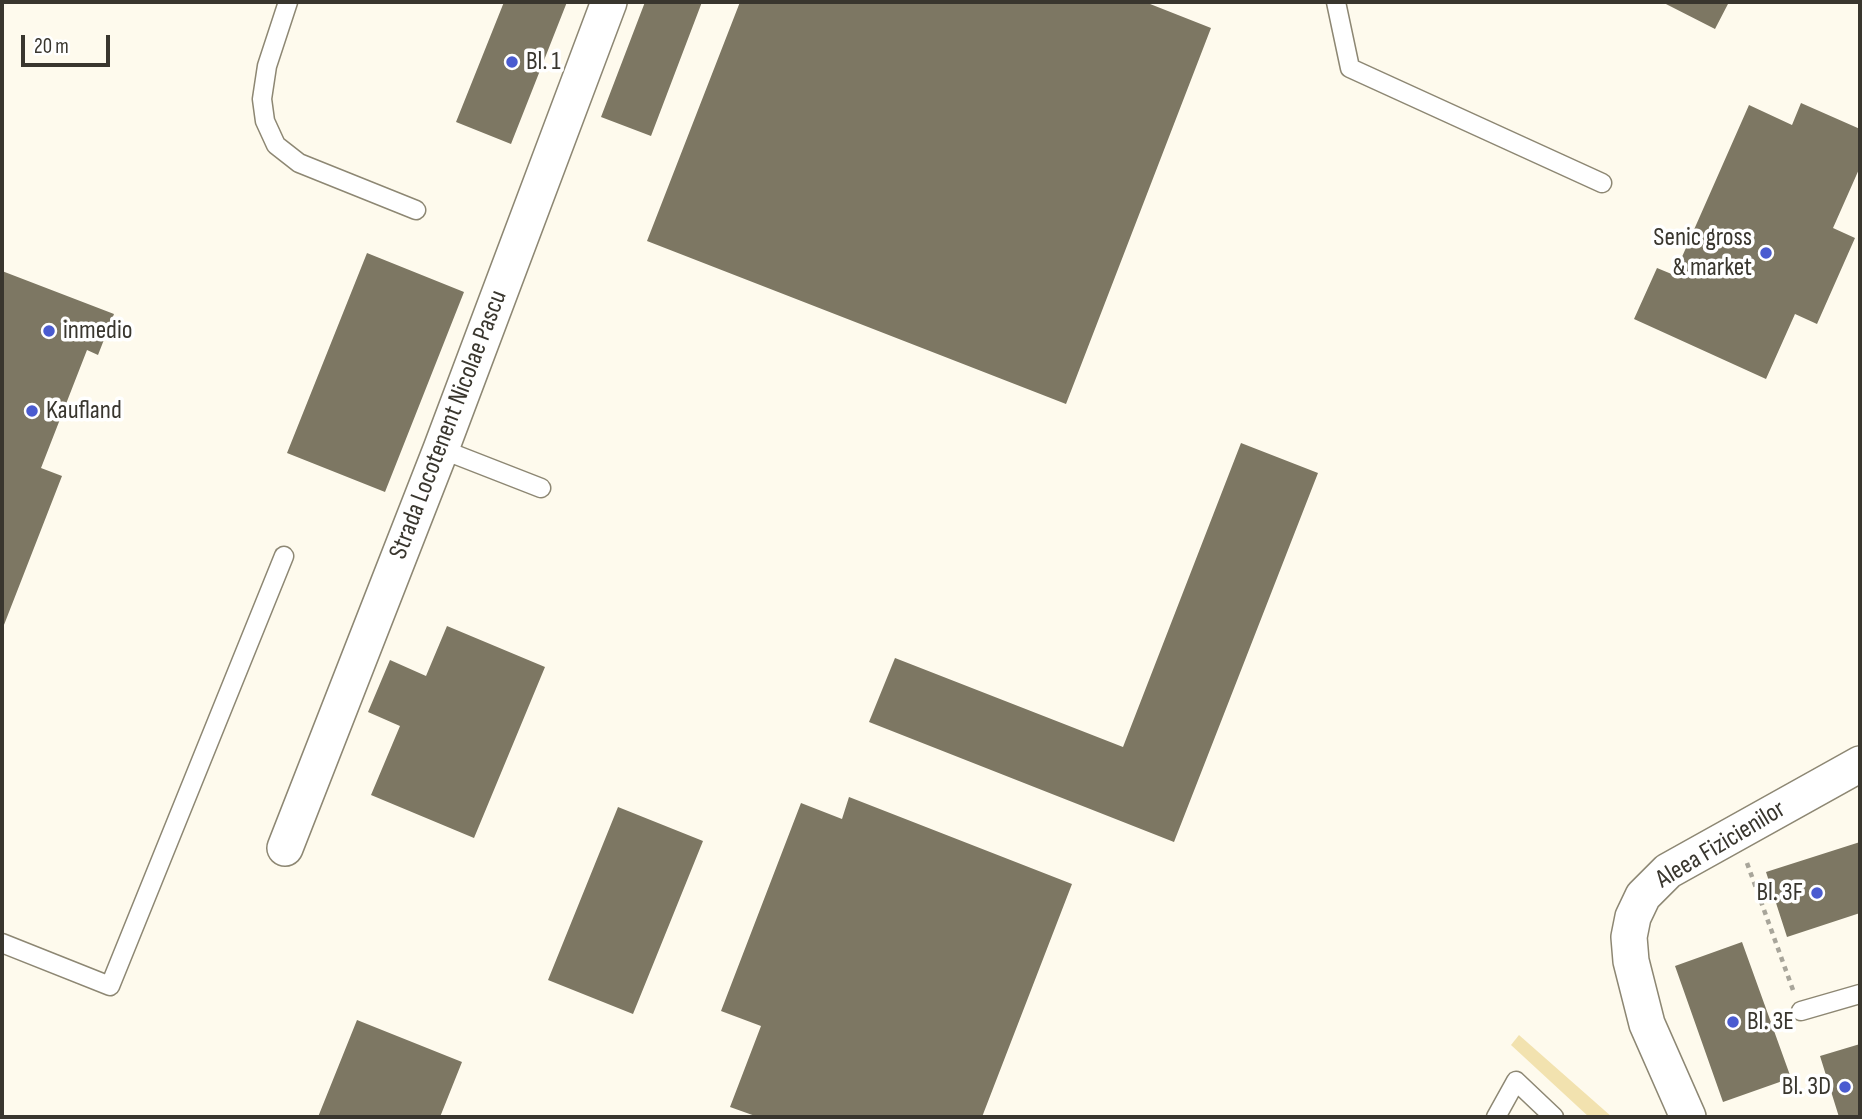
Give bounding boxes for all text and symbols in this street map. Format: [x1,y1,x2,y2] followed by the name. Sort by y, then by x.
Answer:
[24,21,114,65] scale bar
[34,34,69,59] text: 20 m
[526,46,561,78] place label: Bl. 1
[504,54,520,70] marker: Bl. 1
[1653,222,1752,284] place label: Senic gross & market
[1758,245,1774,261] marker: Senic gross & market
[383,286,515,564] street label: Strada Locotenent Nicolae Pascu
[63,315,133,347] place label: inmedio
[41,323,57,339] marker: inmedio
[46,395,122,427] place label: Kaufland
[24,403,40,419] marker: Kaufland
[1651,794,1791,896] street label: Aleea Fizicienilor
[1756,877,1803,909] place label: Bl. 3F
[1809,885,1825,901] marker: Bl. 3F
[1747,1006,1794,1038] place label: Bl. 3E
[1725,1014,1741,1030] marker: Bl. 3E
[1782,1071,1831,1103] place label: Bl. 3D
[1837,1079,1853,1095] marker: Bl. 3D

